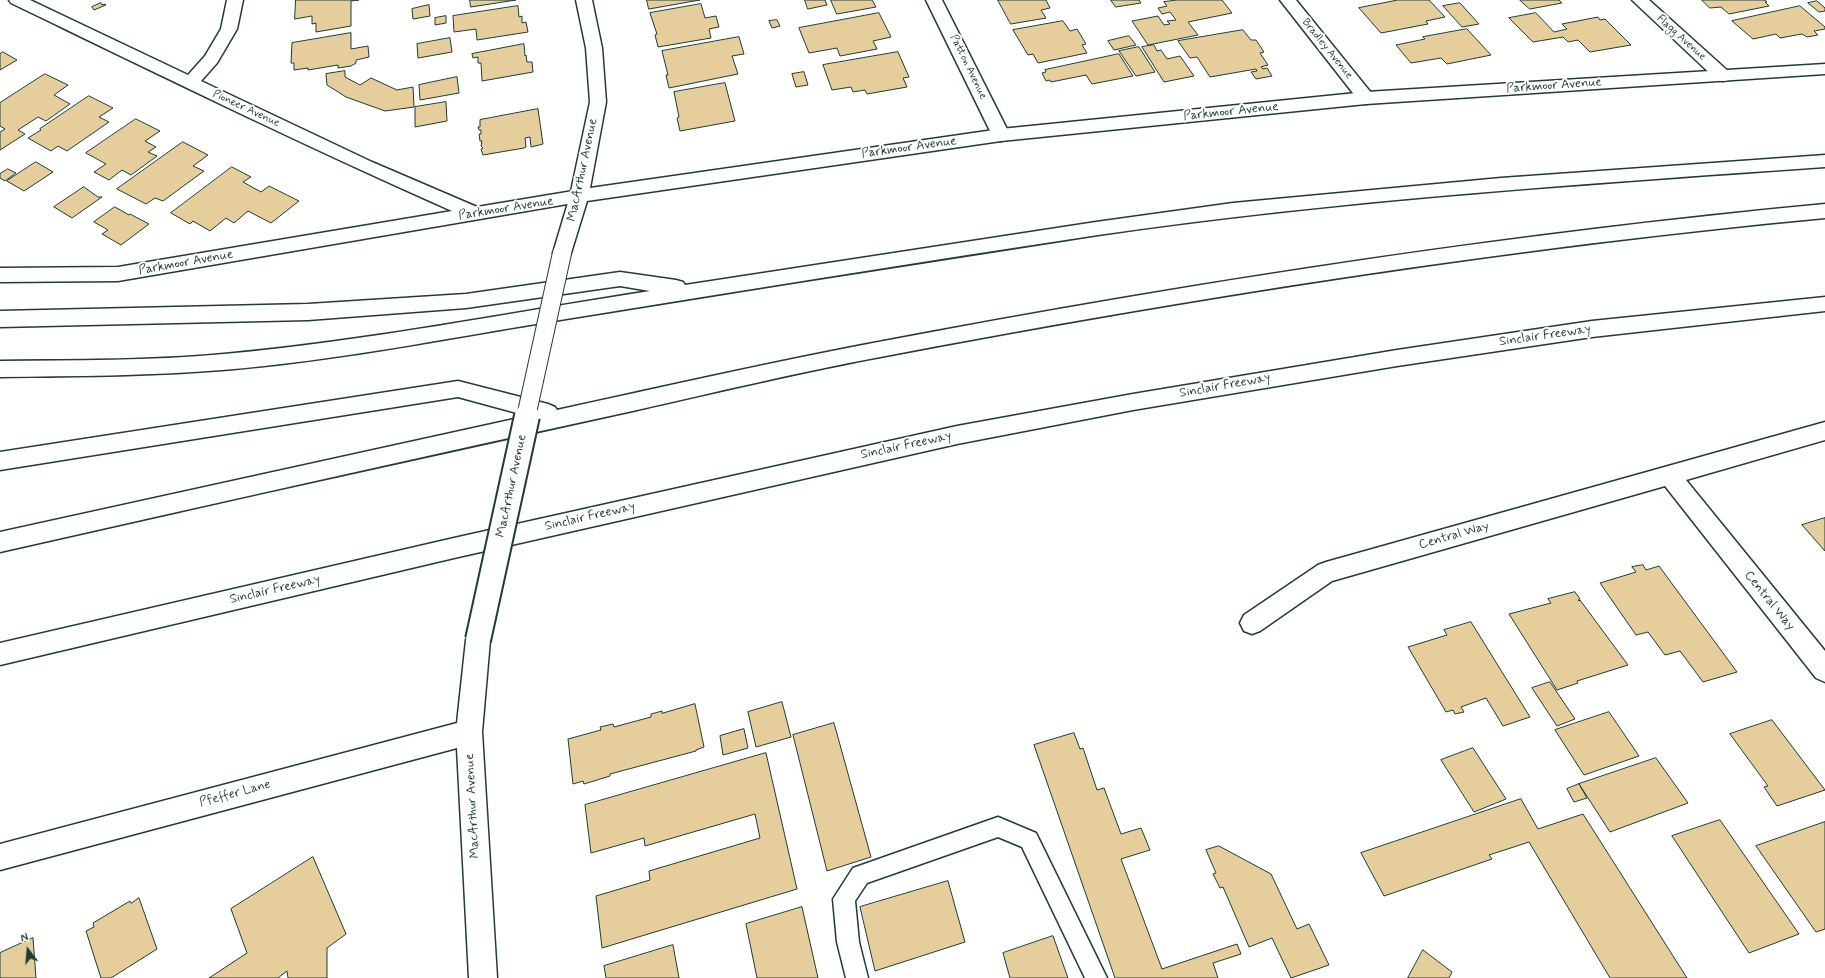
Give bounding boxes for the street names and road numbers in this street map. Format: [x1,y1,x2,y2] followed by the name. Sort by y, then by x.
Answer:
[1654,12,1708,64] street label: Flagg Avenue
[1299,16,1355,82] street label: Bradley Avenue
[947,33,989,101] street label: Patton Avenue
[1506,75,1602,97] street label: Parkmoor Avenue
[210,88,282,130] street label: Pioneer Avenue
[1183,99,1279,125] street label: Parkmoor Avenue
[564,117,602,223] street label: MacArthur Avenue
[860,134,958,162] street label: Parkmoor Avenue
[457,194,555,224] street label: Parkmoor Avenue
[137,247,235,279] street label: Parkmoor Avenue
[1498,322,1592,350] street label: Sinclair Freeway
[1178,370,1272,402] street label: Sinclair Freeway
[859,429,953,463] street label: Sinclair Freeway
[493,433,531,539] street label: MacArthur Avenue
[543,499,637,535] street label: Sinclair Freeway
[1417,519,1491,553] street label: Central Way
[1740,568,1798,634] street label: Central Way
[228,572,322,608] street label: Sinclair Freeway
[462,753,484,859] street label: MacArthur Avenue
[198,777,272,811] street label: Pfeffer Lane

